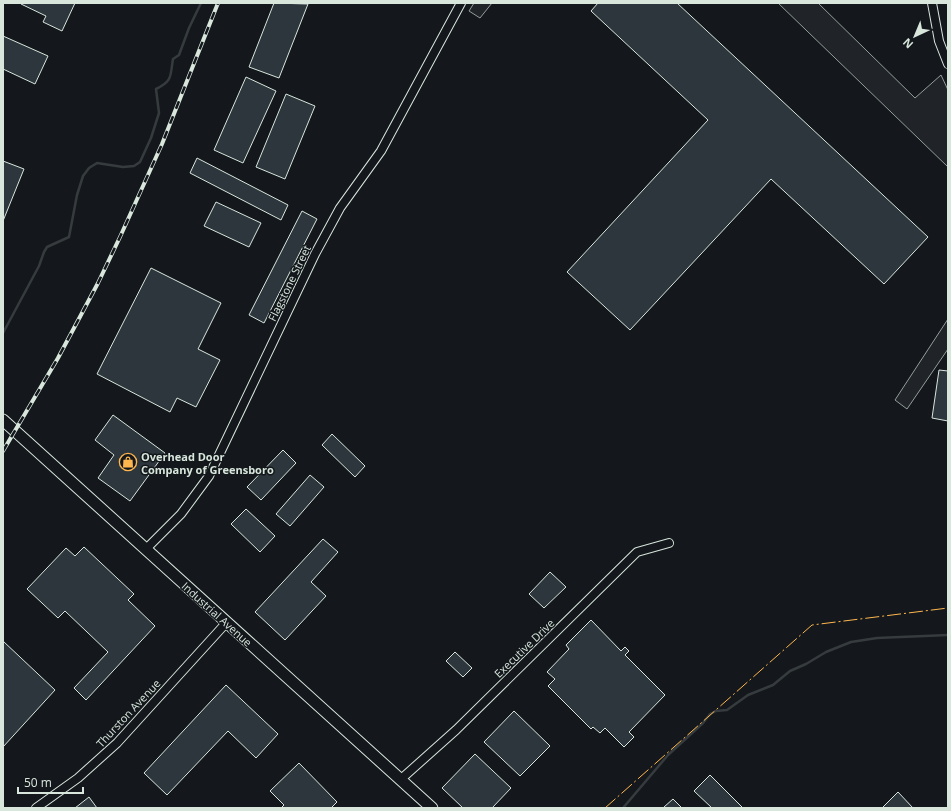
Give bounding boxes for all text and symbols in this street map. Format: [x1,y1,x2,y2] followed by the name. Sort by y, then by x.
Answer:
[895,16,935,56] north arrow
[899,35,916,52] text: N
[264,242,314,324] street label: Flagstone Street
[141,449,274,477] place label: Overhead Door Company of Greensboro
[118,452,138,472] shop icon: Overhead Door Company of Greensboro
[179,578,255,650] street label: Industrial Avenue
[491,615,557,681] street label: Executive Drive
[93,676,163,750] street label: Thurston Avenue
[18,769,83,795] scale bar
[24,774,52,791] text: 50 m

